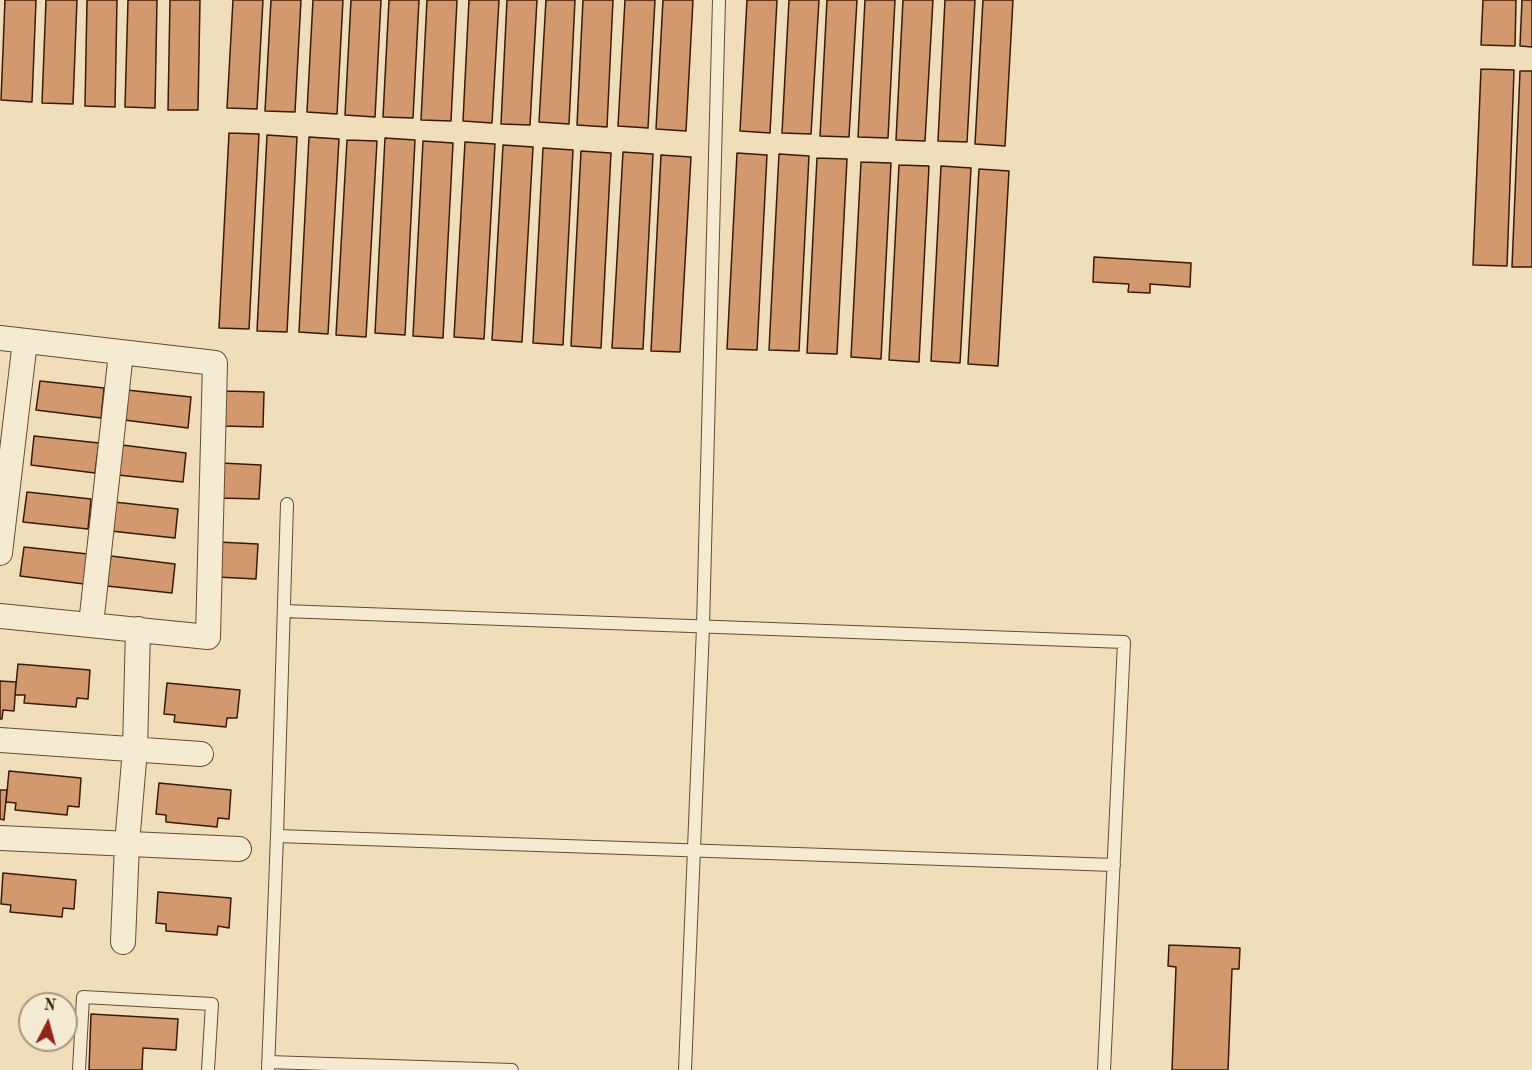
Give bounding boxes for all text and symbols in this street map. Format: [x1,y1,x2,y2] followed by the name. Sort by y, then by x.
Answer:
[18,992,78,1052] north arrow
[43,997,57,1015] text: N

